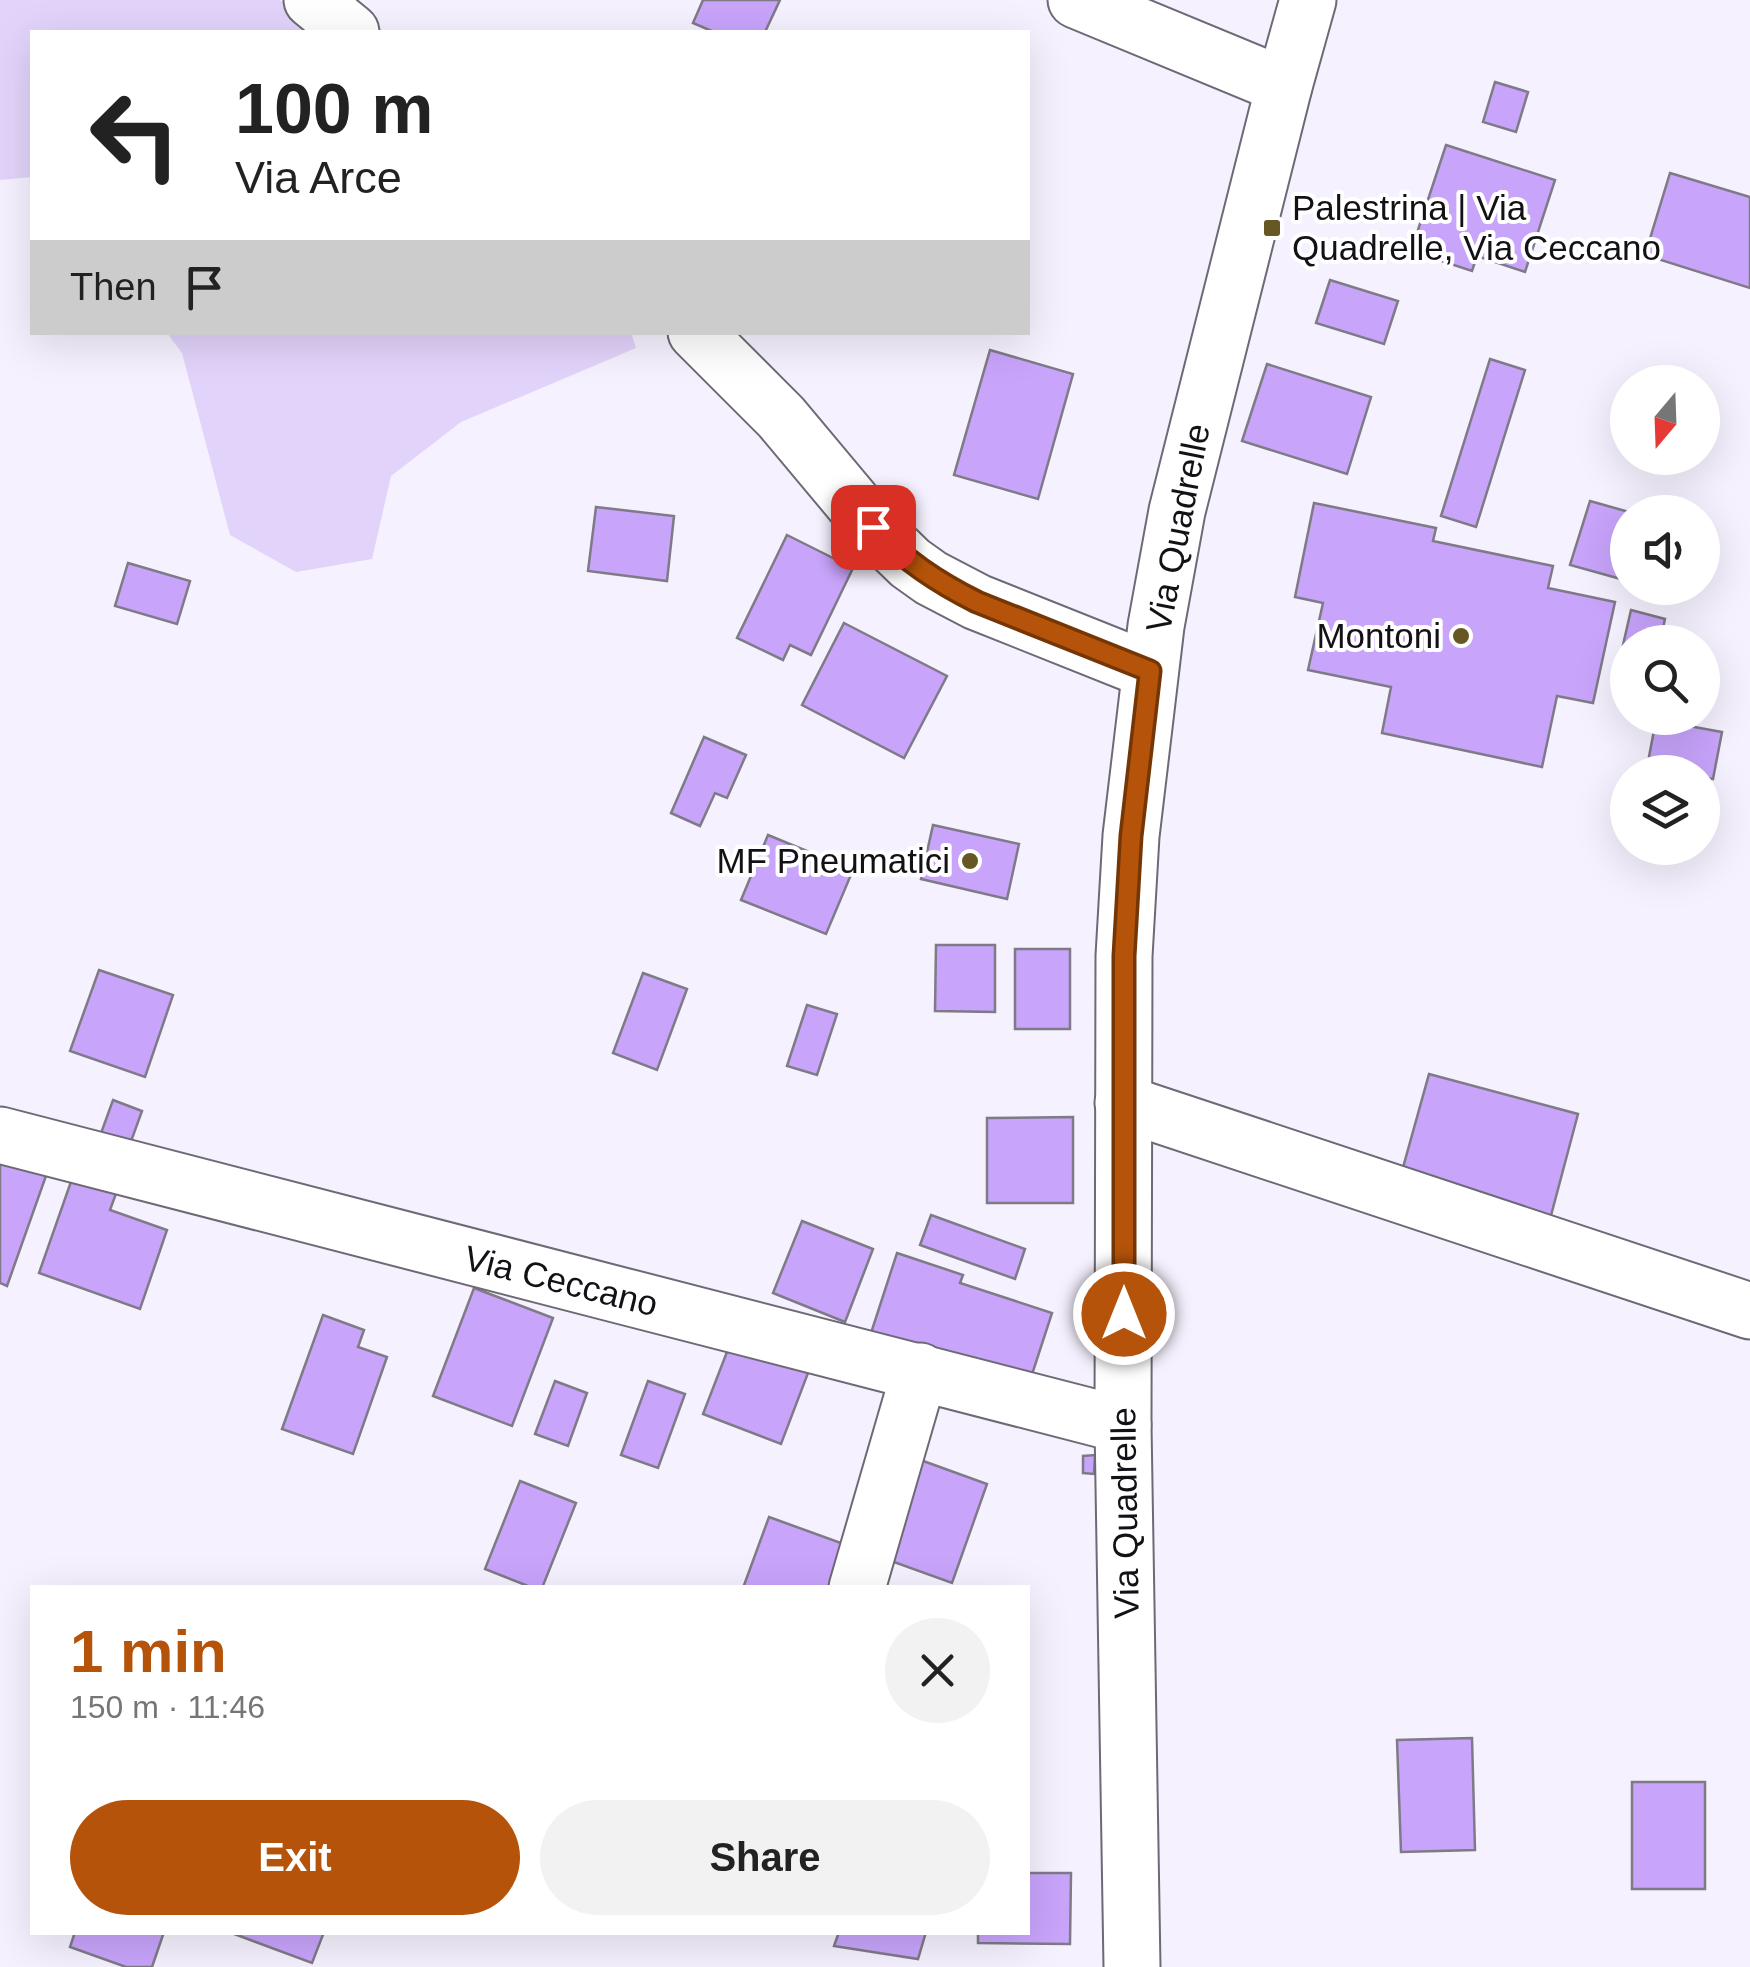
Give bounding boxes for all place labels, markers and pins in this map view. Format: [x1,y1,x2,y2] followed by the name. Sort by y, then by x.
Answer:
[1292,188,1661,267] place label: Palestrina | Via Quadrelle, Via Ceccano
[1261,217,1283,239] marker: Palestrina | Via Quadrelle, Via Ceccano
[831,485,916,570] pin
[1316,616,1441,655] place label: Montoni
[1450,625,1472,647] marker: Montoni
[717,841,950,880] place label: MF Pneumatici
[959,850,981,872] marker: MF Pneumatici

